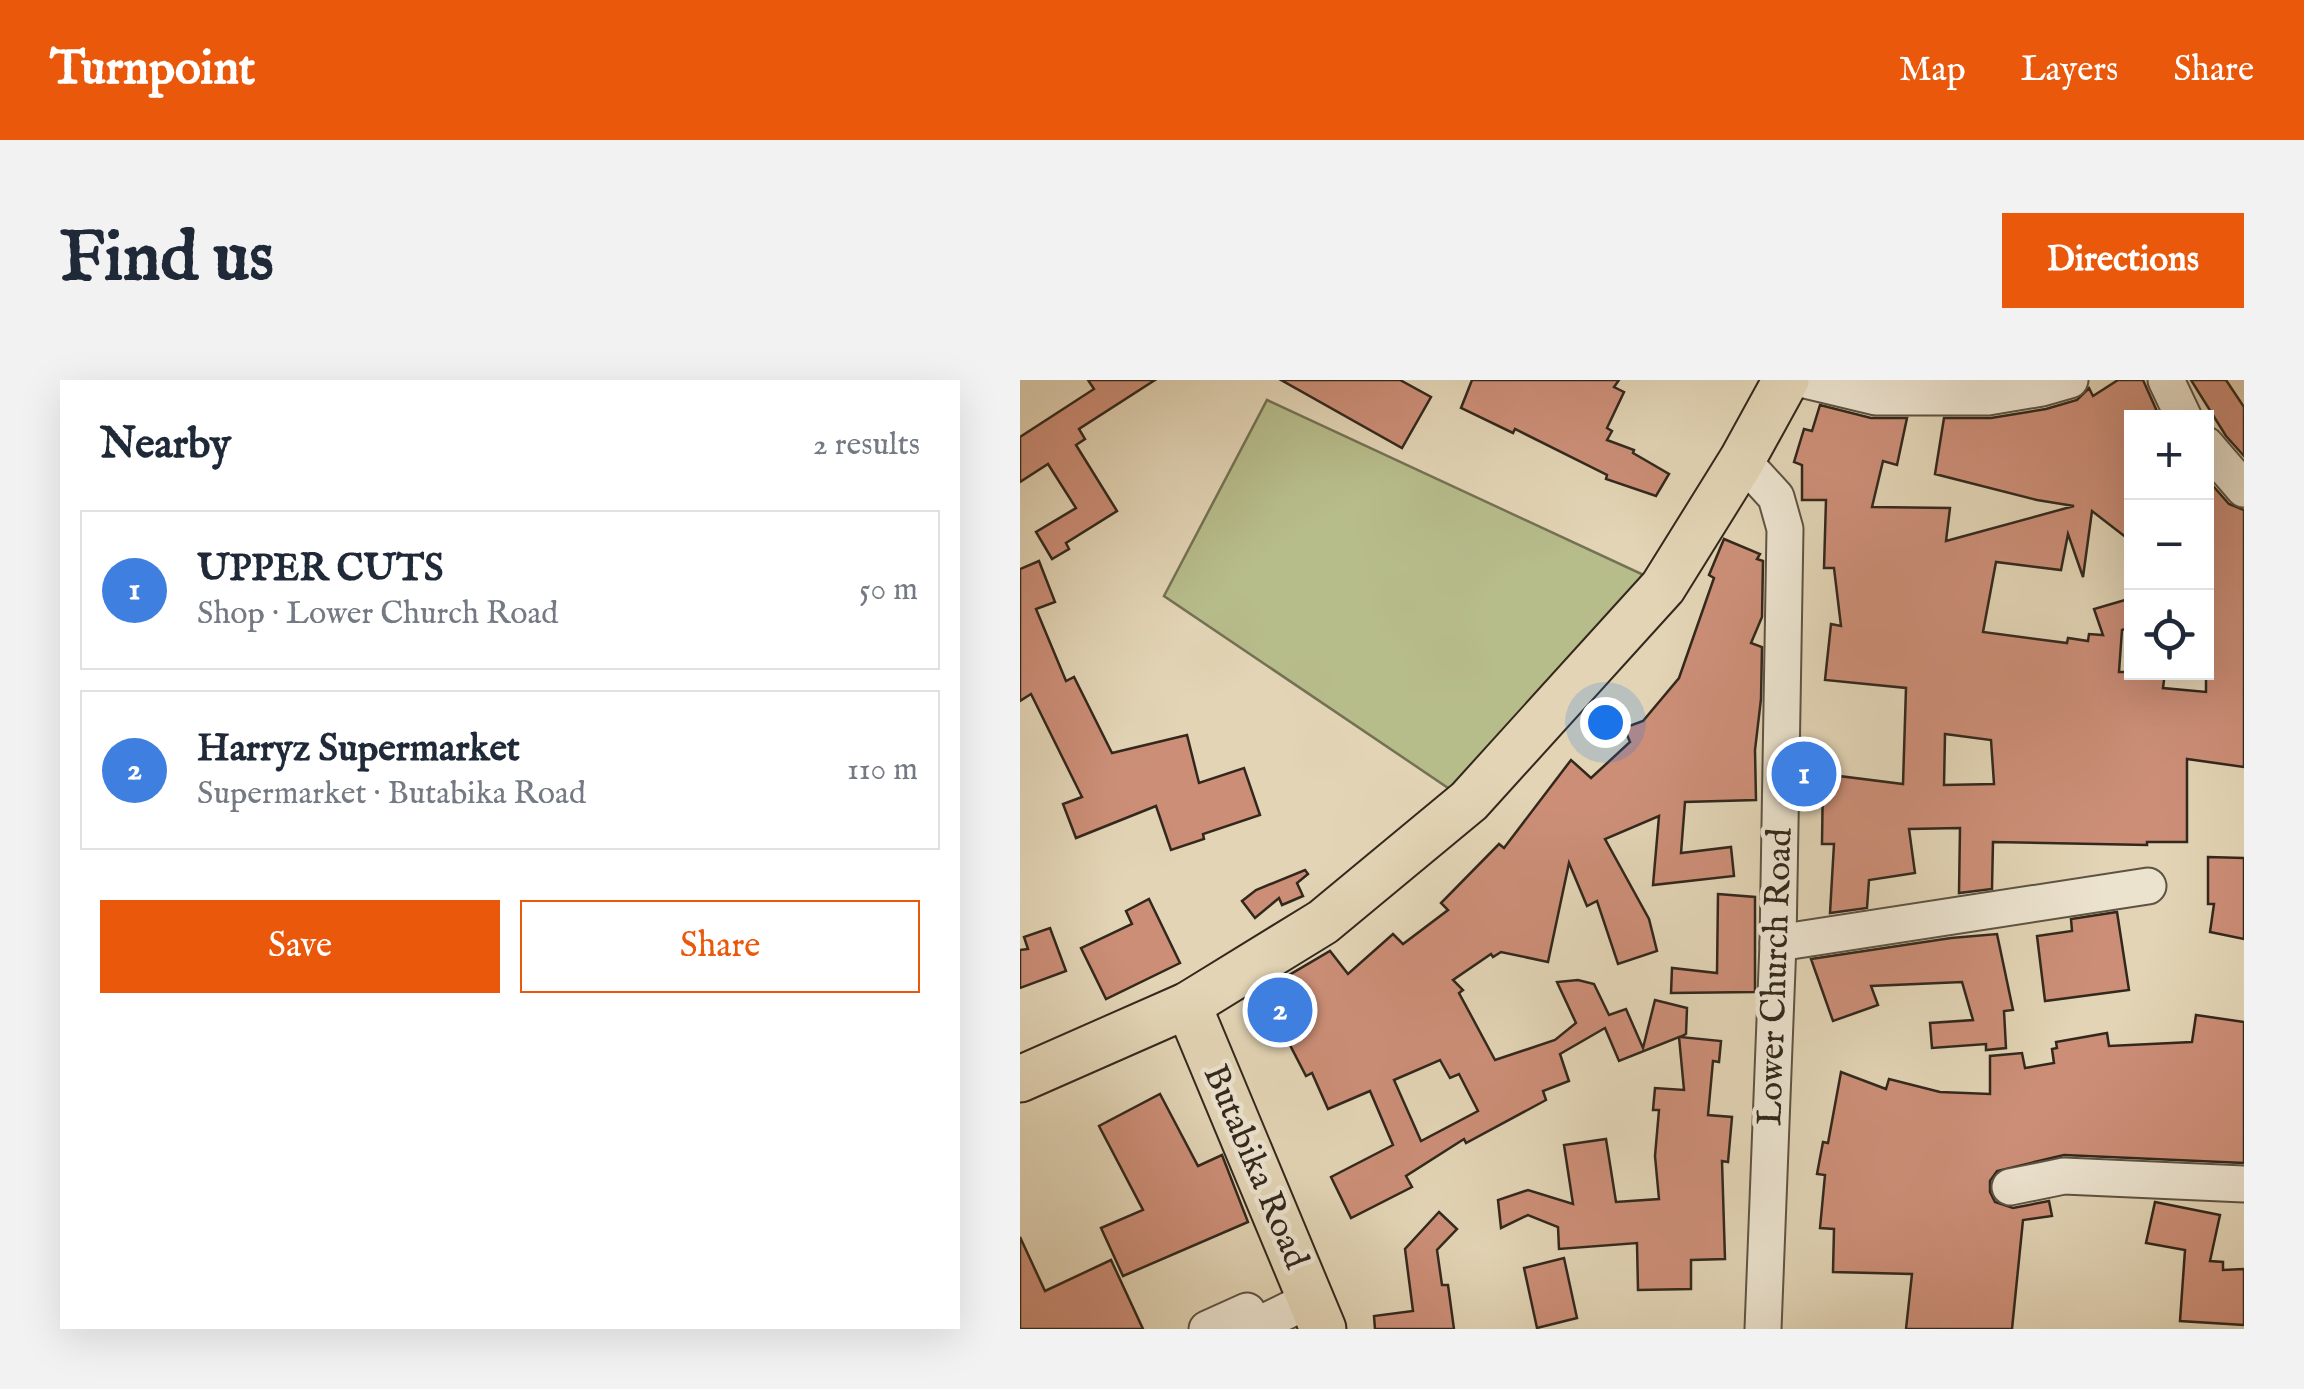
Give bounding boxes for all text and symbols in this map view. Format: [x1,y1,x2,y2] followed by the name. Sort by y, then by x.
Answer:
[50,40,255,100] text: Turnpoint
[1899,48,1966,93] text: Map
[2021,48,2118,93] text: Layers
[2173,48,2254,93] text: Share
[2002,213,2244,308] button: Directions
[60,216,274,304] text: Find us
[2124,410,2214,680] map controls
[2124,410,2214,500] button: +
[100,419,231,472] text: Nearby
[813,425,920,466] text: 2 results
[2124,500,2214,590] button: −
[197,546,443,594] text: UPPER CUTS
[129,570,140,611] text: 1
[859,570,918,611] text: 50 m
[2124,590,2214,680] button: locate
[197,594,558,635] text: Shop · Lower Church Road
[1580,697,1631,748] your location
[197,726,520,774] text: Harryz Supermarket
[1772,736,1836,812] pin: 1
[127,750,142,791] text: 2
[847,750,918,791] text: 110 m
[197,774,586,815] text: Supermarket · Butabika Road
[1748,827,1804,1127] street label: Lower Church Road
[100,900,500,993] button: Save
[520,900,920,993] button: Share
[1248,972,1312,1048] pin: 2
[1192,1058,1318,1276] street label: Butabika Road

